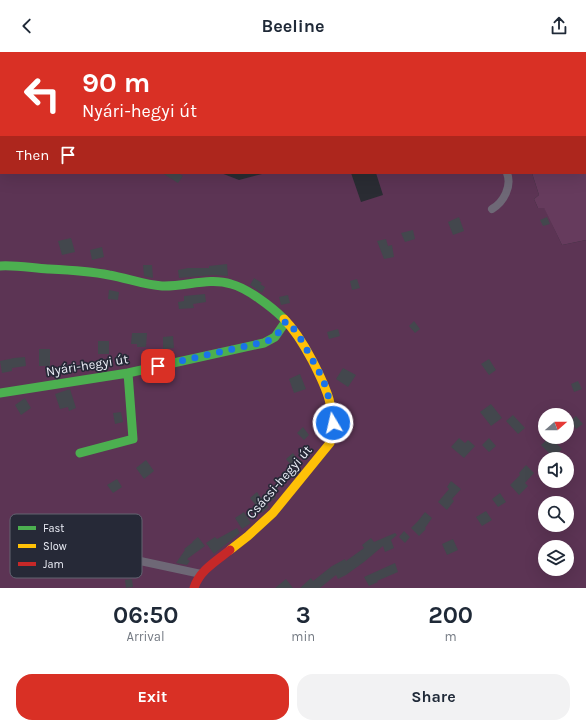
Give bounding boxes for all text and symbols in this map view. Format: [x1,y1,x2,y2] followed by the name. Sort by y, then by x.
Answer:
[16,15,38,37] icon: back
[262,15,324,37] text: Beeline
[548,15,570,37] icon: share
[82,66,150,99] text: 90 m
[16,68,68,120] icon: left
[82,100,197,122] text: Nyári-hegyi út
[57,144,79,166] icon: arrive
[16,146,49,164] text: Then
[141,349,175,383] pin
[45,351,129,379] street label: Nyári-hegyi út
[147,355,169,377] icon: arrive
[312,402,354,444] position arrow
[538,408,574,444] north arrow
[538,408,574,576] map controls
[243,442,315,522] street label: Csácsi-hegyi út
[538,452,574,488] button: sound
[538,496,574,532] button: search
[10,514,142,578] legend
[43,522,64,535] text: Fast
[43,540,67,553] text: Slow
[538,540,574,576] button: layers
[43,558,64,571] text: Jam
[113,601,178,629] text: 06:50
[296,601,311,629] text: 3
[428,601,473,629] text: 200
[127,629,165,644] text: Arrival
[291,629,315,644] text: min
[444,629,457,644] text: m
[16,674,289,720] button: Exit
[297,674,570,720] button: Share

